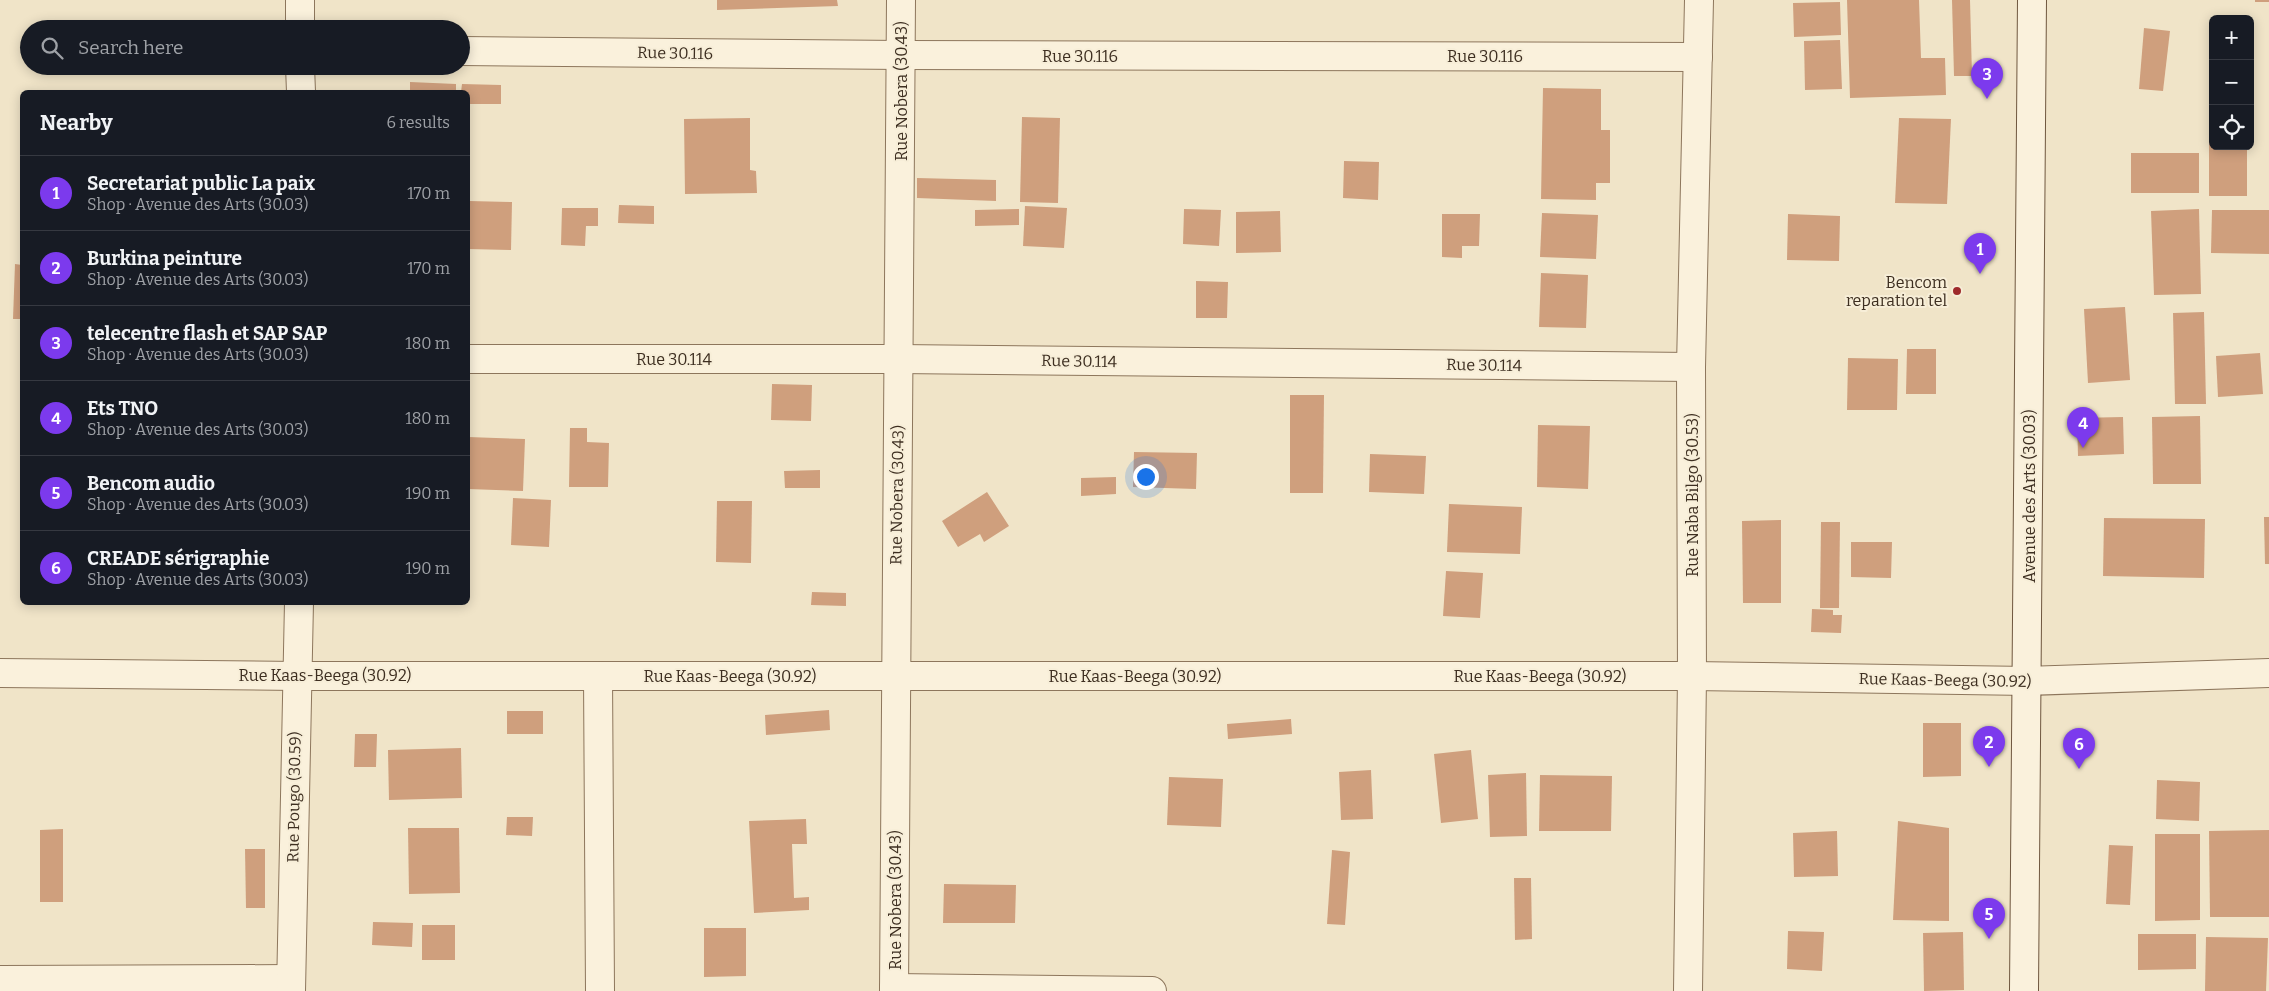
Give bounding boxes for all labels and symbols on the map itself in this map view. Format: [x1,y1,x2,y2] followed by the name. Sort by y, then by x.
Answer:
[892,21,911,161] street label: Rue Nobera (30.43)
[637,43,713,63] street label: Rue 30.116
[1042,47,1118,66] street label: Rue 30.116
[1447,47,1523,66] street label: Rue 30.116
[1971,58,2003,99] pin: 3
[1964,233,1996,274] pin: 1
[1846,273,1947,310] place label: Bencom reparation tel
[1951,285,1963,297] marker: Bencom reparation tel
[636,350,713,369] street label: Rue 30.114
[1041,351,1118,371] street label: Rue 30.114
[1446,355,1523,375] street label: Rue 30.114
[2067,407,2099,448] pin: 4
[2020,409,2039,583] street label: Avenue des Arts (30.03)
[1683,413,1702,577] street label: Rue Naba Bilgo (30.53)
[886,425,908,565] street label: Rue Nobera (30.43)
[1133,464,1159,490] your location
[238,666,412,685] street label: Rue Kaas-Beega (30.92)
[643,667,817,686] street label: Rue Kaas-Beega (30.92)
[1048,667,1222,686] street label: Rue Kaas-Beega (30.92)
[1453,667,1627,686] street label: Rue Kaas-Beega (30.92)
[1858,669,2032,691] street label: Rue Kaas-Beega (30.92)
[1973,726,2005,767] pin: 2
[2063,728,2095,769] pin: 6
[283,731,305,863] street label: Rue Pougo (30.59)
[886,830,905,970] street label: Rue Nobera (30.43)
[1973,898,2005,939] pin: 5

